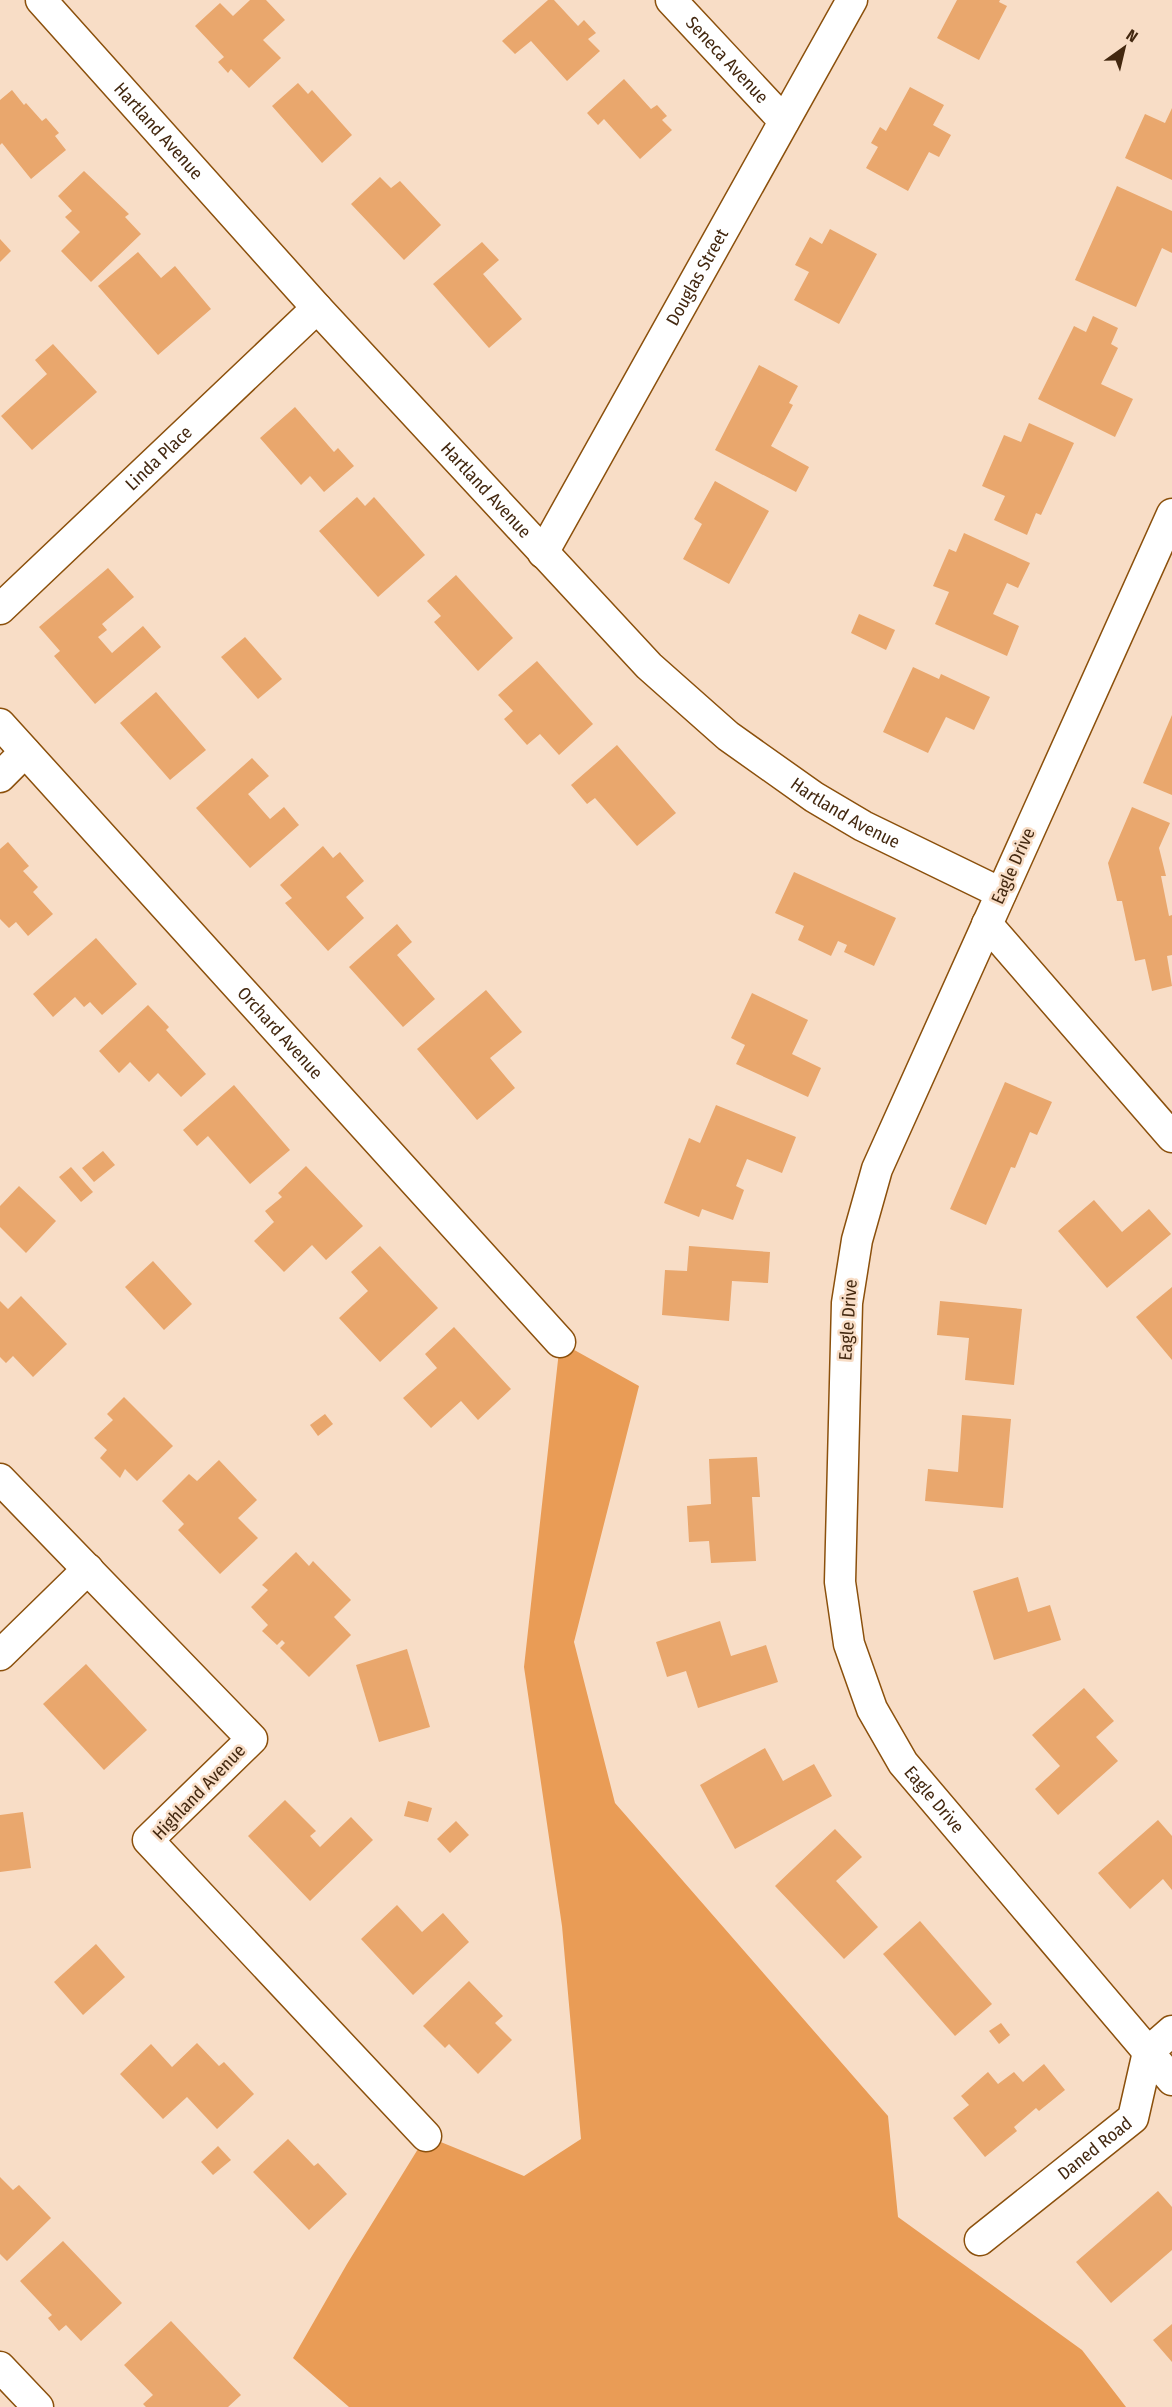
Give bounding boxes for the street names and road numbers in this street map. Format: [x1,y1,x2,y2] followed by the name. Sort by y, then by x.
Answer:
[681,12,773,108] street label: Seneca Avenue
[109,78,208,184] street label: Hartland Avenue
[661,225,733,329] street label: Douglas Street
[121,421,197,495] street label: Linda Place
[436,438,536,543] street label: Hartland Avenue
[786,773,904,853] street label: Hartland Avenue
[986,824,1040,908] street label: Eagle Drive
[233,982,327,1084] street label: Orchard Avenue
[834,1279,862,1361] street label: Eagle Drive
[148,1740,250,1844] street label: Highland Avenue
[899,1762,969,1838] street label: Eagle Drive
[1053,2112,1136,2185] street label: Daned Road

